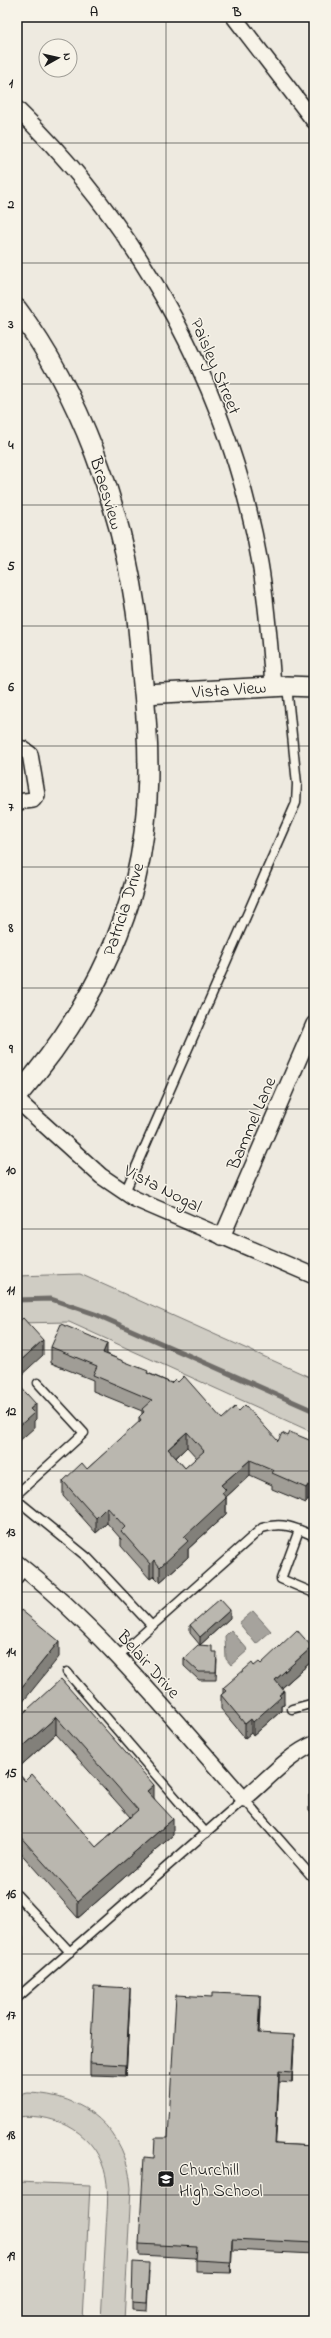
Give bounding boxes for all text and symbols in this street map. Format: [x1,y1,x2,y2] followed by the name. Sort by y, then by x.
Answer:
[90,3,98,22] text: A
[232,3,242,22] text: B
[38,38,78,78] north arrow
[58,52,75,62] text: N
[9,74,14,93] text: 1
[7,195,15,214] text: 2
[7,315,14,334] text: 3
[182,315,246,419] street label: Paisley Street
[7,436,14,455] text: 4
[81,453,128,533] street label: Braesview
[7,557,15,576] text: 5
[190,675,267,707] street label: Vista View
[7,678,14,697] text: 6
[8,798,14,817] text: 7
[98,859,153,960] street label: Patricia Drive
[8,919,14,938] text: 8
[8,1040,14,1059] text: 9
[221,1072,284,1175] street label: Bammel Lane
[117,1159,206,1221] street label: Vista Nogal
[6,1161,16,1180] text: 10
[7,1281,16,1300] text: 11
[6,1402,17,1421] text: 12
[6,1523,16,1542] text: 13
[109,1625,186,1706] street label: Belair Drive
[6,1643,16,1662] text: 14
[5,1764,17,1783] text: 15
[6,1885,16,1904] text: 16
[6,2006,16,2025] text: 17
[6,2126,16,2145] text: 18
[179,2158,262,2206] place label: Churchill High School
[156,2169,176,2189] school or university icon: Churchill High School
[7,2247,16,2266] text: 19

